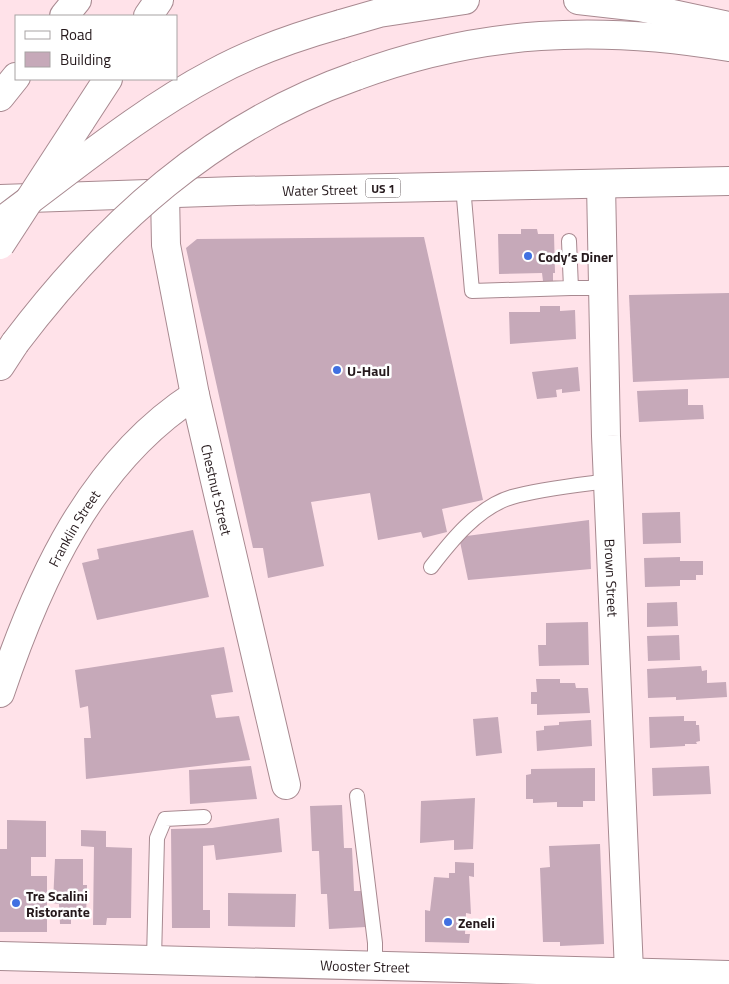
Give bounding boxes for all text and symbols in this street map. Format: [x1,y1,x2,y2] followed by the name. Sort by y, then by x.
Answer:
[15,15,178,80] legend
[60,23,92,46] text: Road
[60,48,111,71] text: Building
[282,178,358,201] street label: Water Street
[366,178,400,198] road number: US 1
[538,246,613,267] place label: Cody’s Diner
[522,250,534,262] marker: Cody’s Diner
[347,360,390,381] place label: U-Haul
[331,364,343,376] marker: U-Haul
[196,442,238,537] street label: Chestnut Street
[42,485,105,570] street label: Franklin Street
[600,538,624,617] street label: Brown Street
[26,885,90,922] place label: Tre Scalini Ristorante
[10,897,22,909] marker: Tre Scalini Ristorante
[458,912,495,933] place label: Zeneli
[442,916,454,928] marker: Zeneli
[320,954,410,977] street label: Wooster Street

